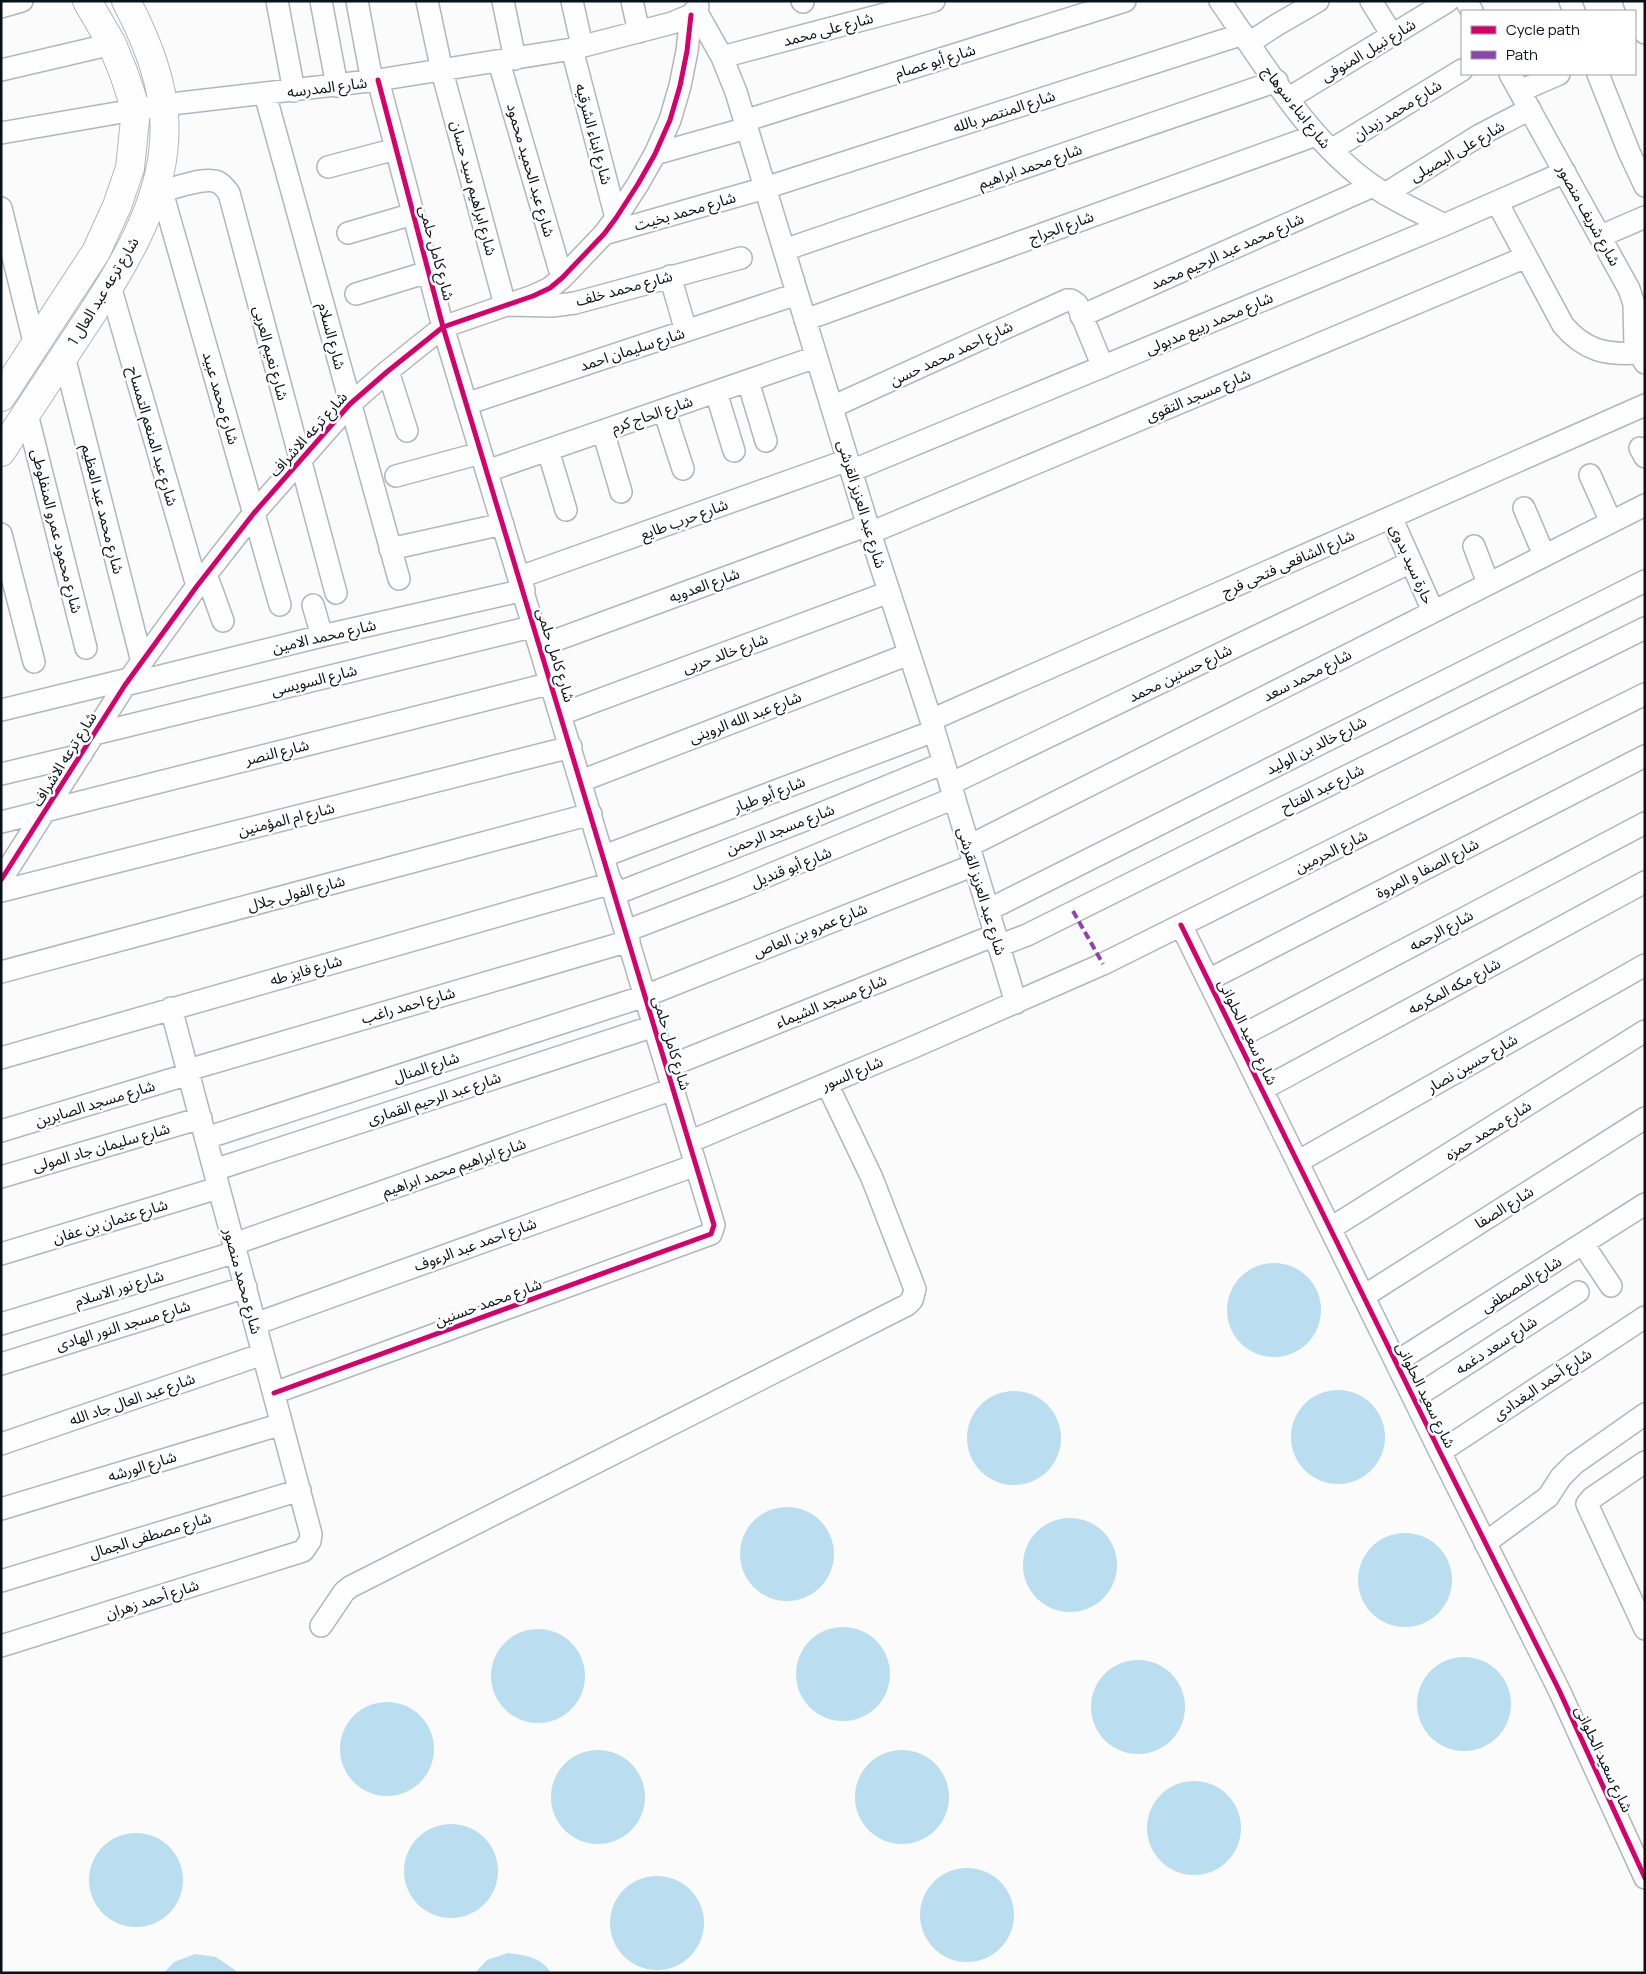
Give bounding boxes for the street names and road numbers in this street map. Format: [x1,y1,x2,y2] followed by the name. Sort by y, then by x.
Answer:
[781,7,876,53] street label: شارع على محمد
[1317,13,1421,88] street label: شارع نبيل المنوفى
[892,39,979,85] street label: شارع أبو عصام
[1256,61,1336,154] street label: شارع ابناء سوهاج
[286,72,369,104] street label: شارع المدرسه
[1349,74,1447,147] street label: شارع محمد زيدان
[568,81,618,188] street label: شارع ابناء الشرقيه
[950,85,1059,139] street label: شارع المنتصر بالله
[500,101,560,240] street label: شارع عبد الحميد محمود
[1406,115,1509,188] street label: شارع على البصيلى
[444,118,502,259] street label: شارع ابراهيم سيد حسان
[975,138,1086,196] street label: شارع محمد ابراهيم
[1550,159,1626,271] street label: شارع شريف منصور
[632,186,739,237] street label: شارع محمد بخيت
[412,203,460,304] street label: شارع كامل حلمى
[1025,205,1097,250] street label: شارع الجراج
[1147,208,1308,296] street label: شارع محمد عبد الرحيم محمد
[62,233,145,350] street label: شارع ترعه عبد العال 1
[573,265,675,313] street label: شارع محمد خلف
[1142,287,1277,361] street label: شارع محمد ربيع مدبولى
[311,300,351,373] street label: شارع السلام
[246,303,294,403] street label: شارع نعيم العربى
[886,315,1017,393] street label: شارع احمد محمد حسن
[577,322,688,378] street label: شارع سليمان احمد
[196,349,244,448] street label: شارع محمد عبيد
[121,363,183,509] street label: شارع عبد المنعم التمساح
[1142,363,1255,428] street label: شارع مسجد التقوى
[264,387,354,483] street label: شارع ترعه الاشراف
[608,390,696,440] street label: شارع الحاج كرم
[831,437,892,572] street label: شارع عبد العزيز القرشى
[75,442,129,577] street label: شارع محمد عبد العظيم
[24,447,88,616] street label: شارع محمود عمرو المنفلوطى
[637,493,732,546] street label: شارع حرب طايع
[1385,521,1439,608] street label: حارة سيد بدوى
[1218,524,1359,604] street label: شارع الشافعى فتحى فرج
[666,562,743,609] street label: شارع العدويه
[530,605,580,706] street label: شارع كامل حلمى
[270,614,379,660] street label: شارع محمد الامين
[679,628,772,680] street label: شارع خالد حربى
[1125,639,1236,709] street label: شارع حسنين محمد
[1259,644,1356,708] street label: شارع محمد سعد
[269,659,360,703] street label: شارع السويسى
[686,686,805,750] street label: شارع عبد الله الروينى
[26,707,103,811] street label: شارع ترعه الاشراف
[1262,710,1371,781] street label: شارع خالد بن الوليد
[242,734,312,772] street label: شارع النصر
[1277,759,1368,819] street label: شارع عبد الفتاح
[729,771,809,820] street label: شارع أبو طيار
[235,797,337,843] street label: شارع ام المؤمنين
[723,799,838,861] street label: شارع مسجد الرحمن
[951,824,1012,959] street label: شارع عبد العزيز القرشى
[1291,824,1372,880] street label: شارع الحرمين
[1372,833,1483,905] street label: شارع الصفا و المروة
[748,841,835,895] street label: شارع أبو قنديل
[245,870,348,918] street label: شارع الفولى جلال
[750,897,871,964] street label: شارع عمرو بن العاص
[1405,904,1478,957] street label: شارع الرحمه
[267,950,345,992] street label: شارع فايز طه
[1404,953,1505,1021] street label: شارع مكه المكرمه
[772,969,891,1035] street label: شارع مسجد الشيماء
[1211,975,1283,1090] street label: شارع سعيد الحلوانى
[359,981,458,1030] street label: شارع احمد راغب
[646,993,696,1094] street label: شارع كامل حلمى
[1422,1028,1522,1100] street label: شارع حسين نصار
[390,1046,463,1089] street label: شارع المنال
[817,1051,887,1098] street label: شارع السور
[364,1066,504,1131] street label: شارع عبد الرحيم القمارى
[32,1075,158,1133] street label: شارع مسجد الصابرين
[1441,1095,1536,1167] street label: شارع محمد حمزه
[30,1117,173,1179] street label: شارع سليمان جاد المولى
[379,1132,530,1203] street label: شارع ابراهيم محمد ابراهيم
[1471,1181,1539,1235] street label: شارع الصفا
[50,1193,171,1250] street label: شارع عثمان بن عفان
[411,1212,540,1278] street label: شارع احمد عبد الرءوف
[217,1225,267,1337] street label: شارع محمد منصور
[1477,1251,1567,1319] street label: شارع المصطفى
[72,1264,167,1313] street label: شارع نور الاسلام
[432,1273,545,1333] street label: شارع محمد حسنين
[53,1294,194,1357] street label: شارع مسجد النور الهادى
[1451,1311,1542,1381] street label: شارع سعد دغمه
[1389,1338,1461,1453] street label: شارع سعيد الحلوانى
[1489,1343,1597,1426] street label: شارع أحمد البغدادى
[66,1368,199,1432] street label: شارع عبد العال جاد الله
[105,1446,180,1488] street label: شارع الورشه
[86,1506,215,1566] street label: شارع مصطفى الجمال
[103,1574,202,1626] street label: شارع أحمد زهران
[1568,1702,1638,1817] street label: شارع سعيد الحلوانى

